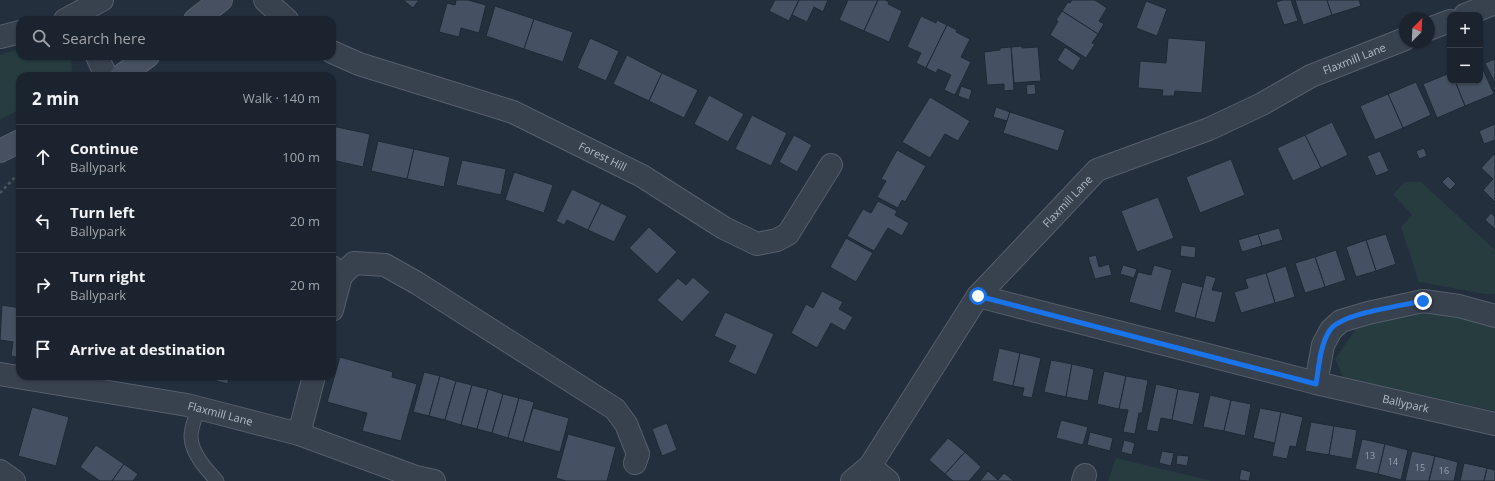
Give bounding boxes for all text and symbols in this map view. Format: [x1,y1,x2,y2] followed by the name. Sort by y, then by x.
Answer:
[1399,12,1435,48] north arrow
[1447,12,1483,84] map controls
[1447,12,1483,48] button: +
[16,16,336,60] search box
[30,27,52,49] icon: search
[62,28,146,48] text: Search here
[1320,39,1388,78] street label: Flaxmill Lane
[1447,48,1483,84] button: −
[32,87,79,110] text: 2 min
[243,89,320,107] text: Walk · 140 m
[70,138,138,158] text: Continue
[577,138,629,174] street label: Forest Hill
[32,146,54,168] icon: ahead
[282,148,320,166] text: 100 m
[70,158,126,176] text: Ballypark
[1039,172,1095,230] street label: Flaxmill Lane
[70,202,135,222] text: Turn left
[32,210,54,232] icon: left
[290,212,320,230] text: 20 m
[70,222,126,240] text: Ballypark
[70,266,145,286] text: Turn right
[32,274,54,296] icon: right
[290,276,320,294] text: 20 m
[70,286,126,304] text: Ballypark
[969,287,987,305] route start
[1414,292,1432,310] route end
[32,338,54,360] icon: arrive
[70,339,225,359] text: Arrive at destination
[1381,390,1431,416] street label: Ballypark
[186,398,255,429] street label: Flaxmill Lane
[1365,449,1375,462] house number: 13
[1388,455,1398,468] house number: 14
[1415,461,1425,474] house number: 15
[1439,464,1449,477] house number: 16

